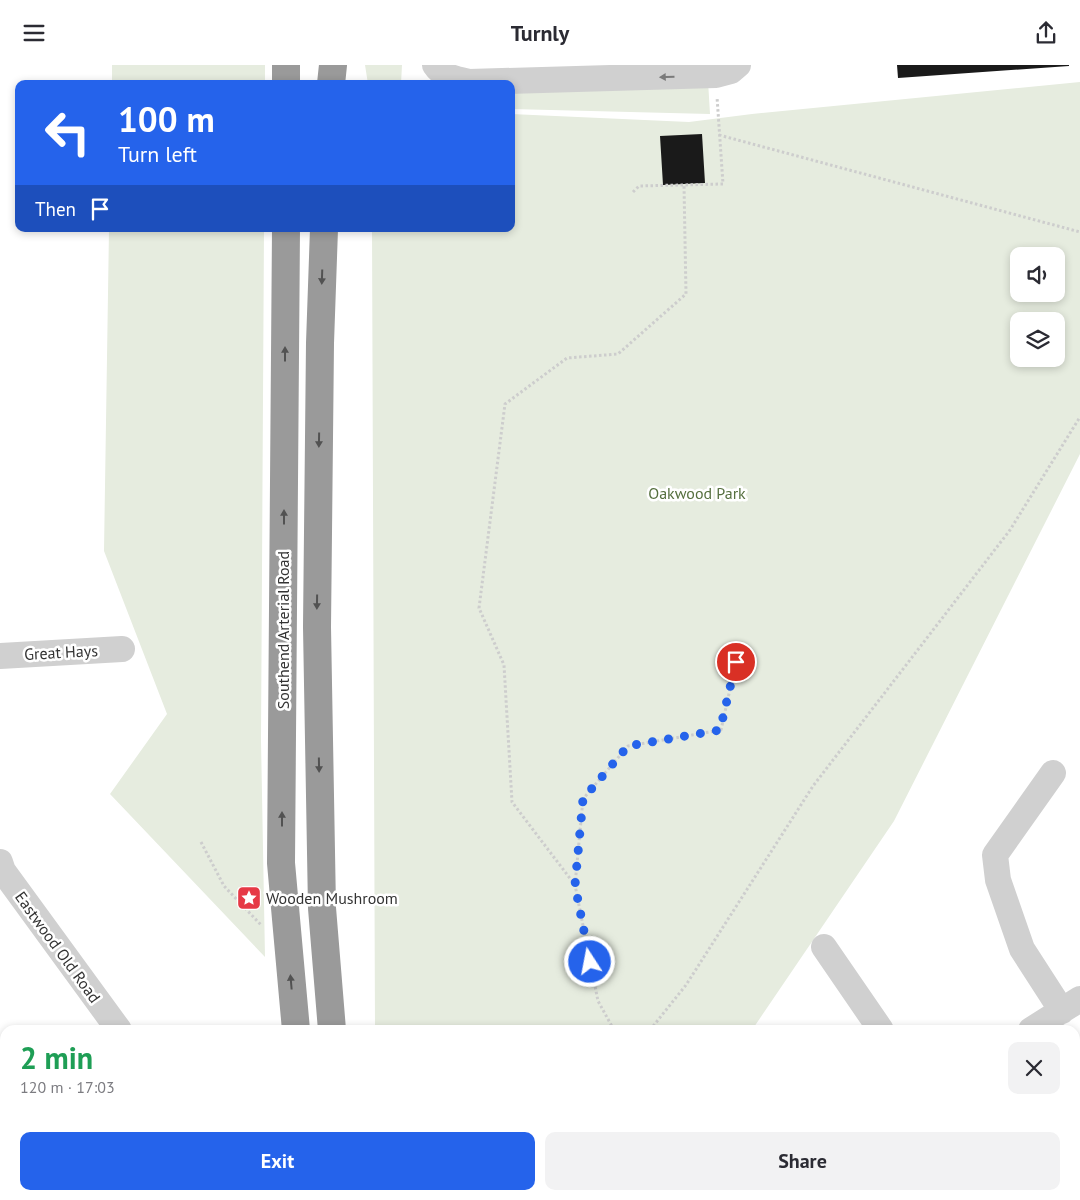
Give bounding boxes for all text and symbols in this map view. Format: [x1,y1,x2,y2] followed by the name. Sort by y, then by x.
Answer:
[20,19,48,47] icon: menu
[511,19,569,47] text: Turnly
[1032,19,1060,47] icon: share
[659,73,675,81] one-way arrow
[118,96,215,142] text: 100 m
[35,100,100,165] icon: left
[118,140,197,168] text: Turn left
[86,195,114,223] icon: arrive
[35,197,76,221] text: Then
[1010,247,1065,367] map controls
[1010,247,1065,302] button: sound
[318,270,326,286] one-way arrow
[1010,312,1065,367] button: layers
[281,346,289,362] one-way arrow
[315,432,323,448] one-way arrow
[648,483,746,503] park label: Oakwood Park
[280,509,288,525] one-way arrow
[273,551,293,709] street label: Southend Arterial Road
[313,595,321,611] one-way arrow
[24,640,99,664] street label: Great Hays
[715,641,757,683] pin
[722,648,750,676] icon: arrive
[315,757,323,773] one-way arrow
[278,811,286,827] one-way arrow
[236,885,262,911] place icon: Wooden Mushroom
[11,887,105,1007] street label: Eastwood Old Road
[266,888,398,908] place label: Wooden Mushroom
[563,935,615,987] position arrow
[287,973,295,989] one-way arrow
[20,1038,93,1077] text: 2 min
[1008,1042,1060,1094] button: close
[20,1077,115,1097] text: 120 m · 17:03
[20,1132,535,1190] button: Exit
[545,1132,1060,1190] button: Share

